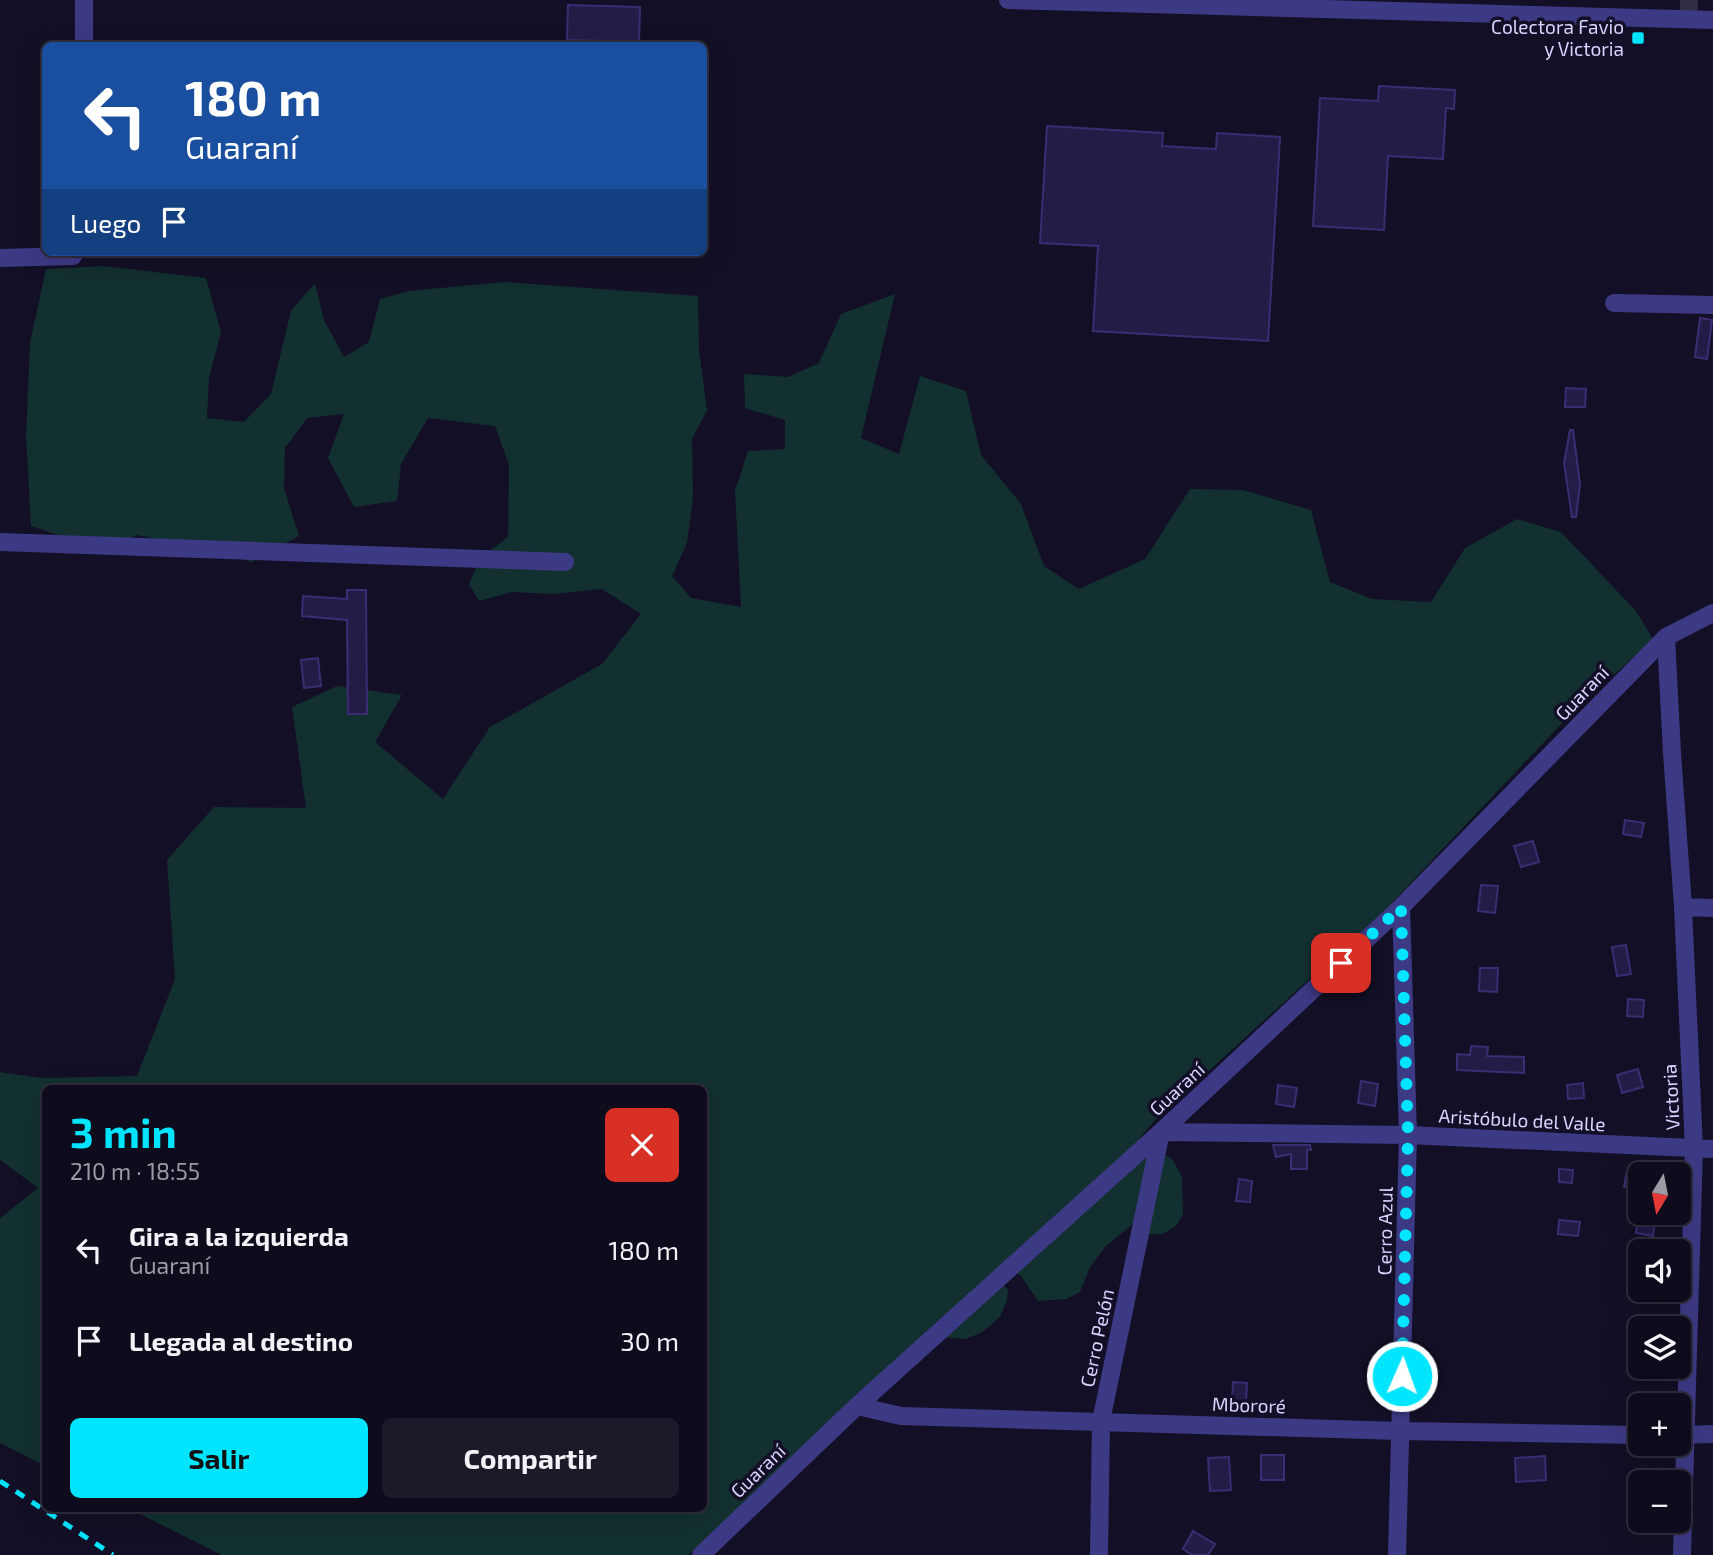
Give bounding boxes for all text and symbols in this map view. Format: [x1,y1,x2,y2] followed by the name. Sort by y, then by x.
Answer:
[1491,15,1624,60] place label: Colectora Favio y Victoria
[1630,30,1646,46] marker: Colectora Favio y Victoria
[185,67,321,126] text: 180 m
[70,70,161,161] icon: left
[185,127,298,165] text: Guaraní
[155,203,193,241] icon: arrive
[70,207,141,238] text: Luego
[1550,660,1614,725] street label: Guaraní
[1311,933,1371,993] pin
[1322,944,1360,982] icon: arrive
[1144,1057,1210,1120] street label: Guaraní
[1657,1063,1684,1131] street label: Victoria
[1438,1104,1606,1135] street label: Aristóbulo del Valle
[70,1106,177,1156] text: 3 min
[605,1108,679,1182] button: close
[70,1157,200,1185] text: 210 m · 18:55
[1628,1162,1690,1225] north arrow
[1628,1162,1691,1533] map controls
[1372,1186,1397,1275] street label: Cerro Azul
[129,1220,349,1251] text: Gira a la izquierda
[70,1231,108,1269] icon: left
[609,1234,679,1265] text: 180 m
[1628,1239,1691,1302] button: sound
[129,1251,210,1279] text: Guaraní
[1075,1287,1118,1389] street label: Cerro Pelón
[1628,1316,1691,1379] button: layers
[70,1322,108,1360] icon: arrive
[129,1325,353,1356] text: Llegada al destino
[620,1325,679,1356] text: 30 m
[1365,1339,1439,1413] position arrow
[1212,1392,1286,1417] street label: Mbororé
[1628,1393,1691,1456] button: +
[70,1418,368,1498] button: Salir
[382,1418,679,1498] button: Compartir
[726,1438,791,1502] street label: Guaraní
[1628,1470,1691,1533] button: −

